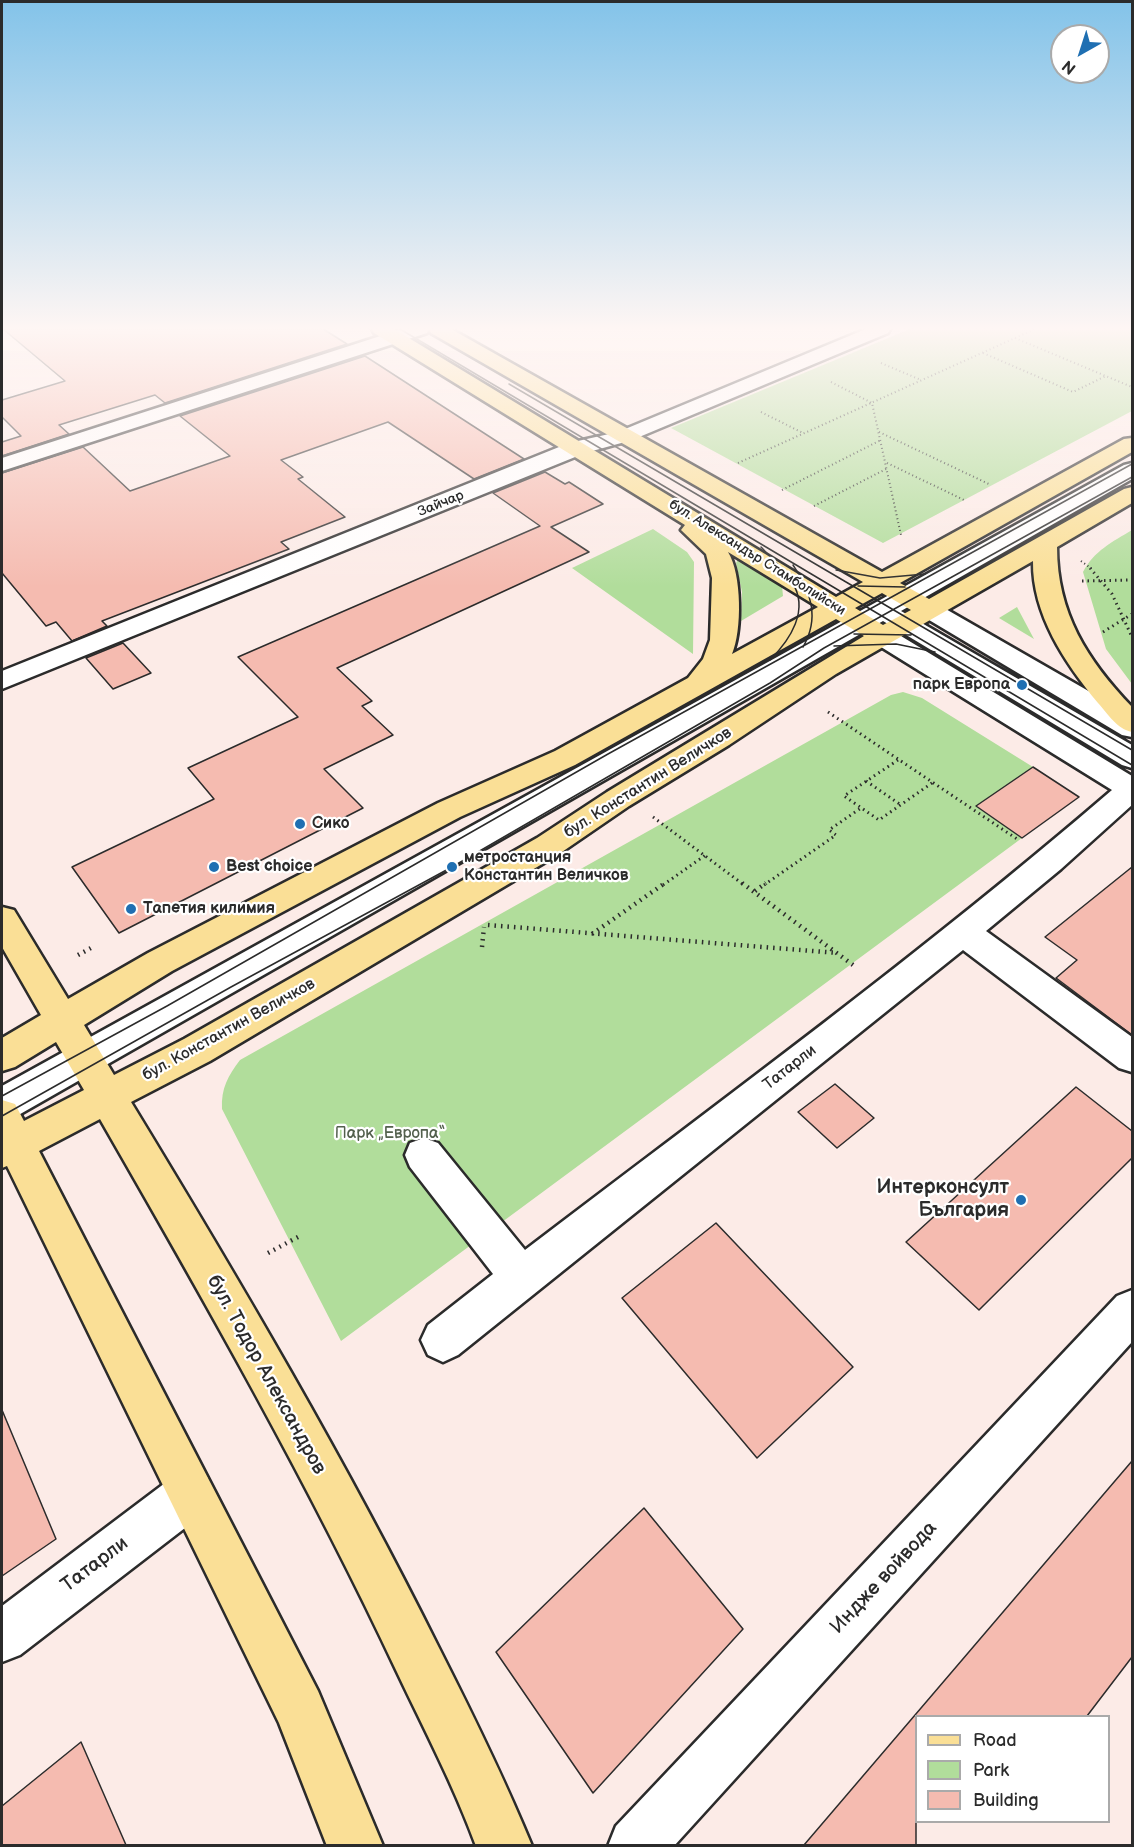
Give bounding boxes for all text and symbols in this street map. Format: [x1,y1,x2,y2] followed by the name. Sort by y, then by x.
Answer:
[1050,24,1110,84] north arrow
[1059,56,1080,78] text: N
[416,487,466,521] street label: Зайчар
[666,497,848,619] street label: бул. Александър Стамболийски
[913,675,1010,695] place label: парк Европа
[1015,678,1029,692] marker: парк Европа
[561,723,735,843] street label: бул. Константин Величков
[312,814,349,834] place label: Сико
[293,817,307,831] marker: Сико
[464,848,629,886] place label: метростанция Константин Величков
[226,857,312,877] place label: Best choice
[207,860,221,874] marker: Best choice
[445,860,459,874] marker: метростанция Константин Величков
[143,899,275,919] place label: Тапетия килимия
[124,902,138,916] marker: Тапетия килимия
[140,975,318,1085] street label: бул. Константин Величков
[760,1041,820,1095] street label: Татарли
[335,1124,445,1144] park label: Парк „Европа“
[877,1176,1009,1223] place label: Интерконсулт България
[1014,1193,1028,1207] marker: Интерконсулт България
[201,1271,331,1479] street label: бул. Тодор Александров
[826,1517,942,1639] street label: Индже войвода
[57,1532,133,1598] street label: Татарли
[915,1715,1110,1823] legend
[973,1730,1017,1751] text: Road
[973,1760,1009,1781] text: Park
[973,1790,1039,1811] text: Building

